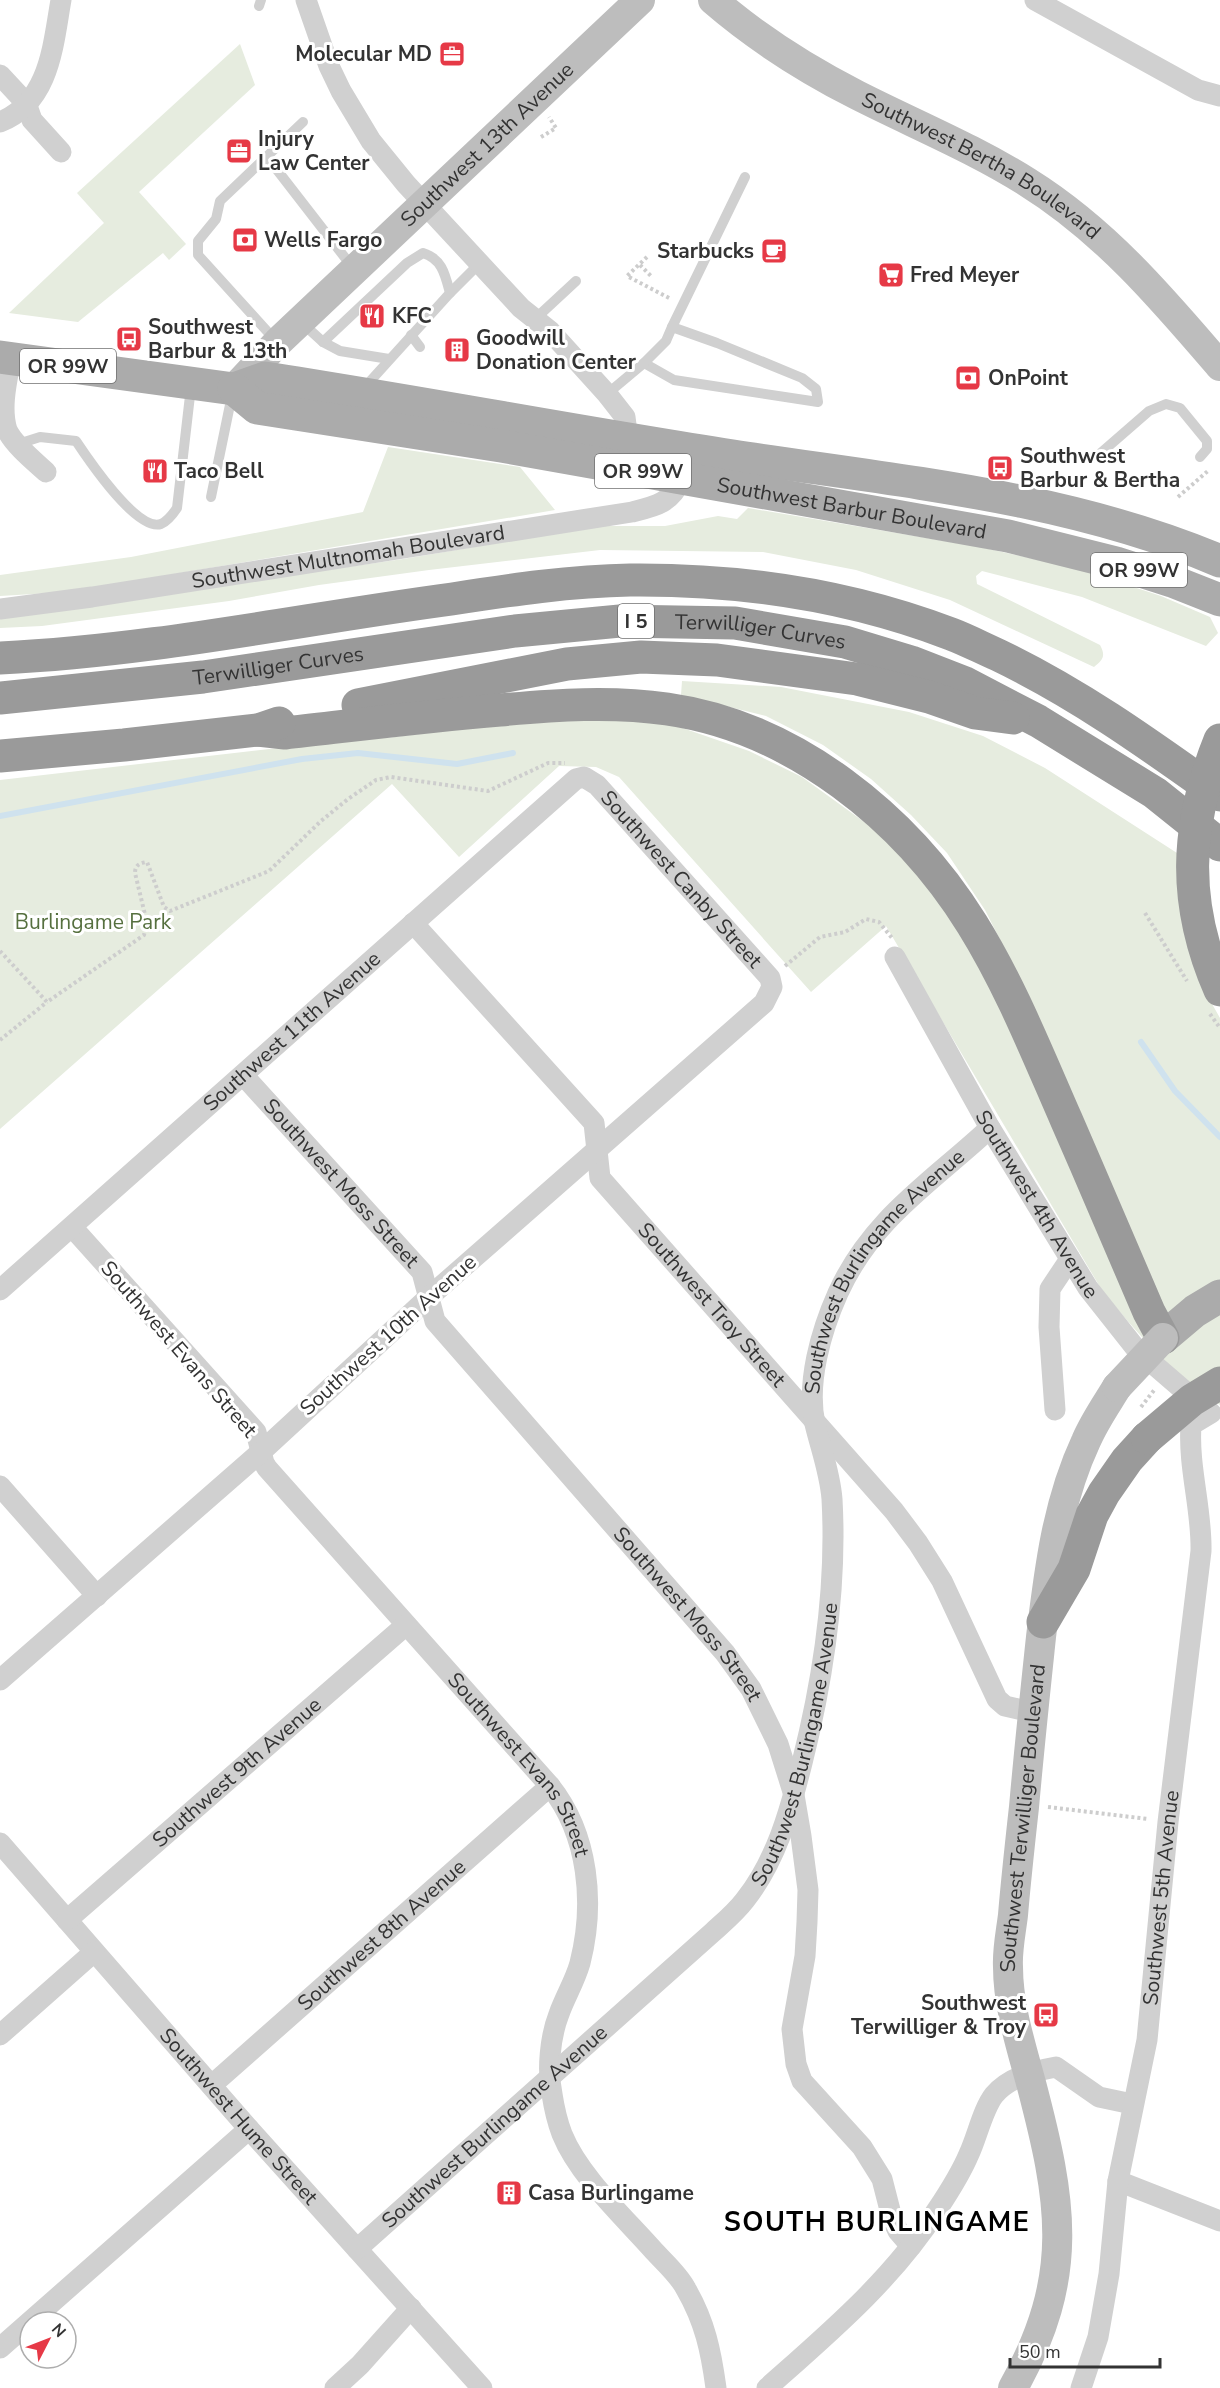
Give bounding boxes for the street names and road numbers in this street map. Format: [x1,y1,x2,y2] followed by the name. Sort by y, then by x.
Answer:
[394,56,580,233] street label: Southwest 13th Avenue
[857,86,1107,246] street label: Southwest Bertha Boulevard
[20,349,116,383] road number: OR 99W
[595,454,691,488] road number: OR 99W
[715,471,989,546] street label: Southwest Barbur Boulevard
[190,518,507,595] street label: Southwest Multnomah Boulevard
[1091,553,1187,587] road number: OR 99W
[618,604,654,638] road number: I 5
[675,608,848,656] street label: Terwilliger Curves
[191,639,365,692] street label: Terwilliger Curves
[594,784,769,974] street label: Southwest Canby Street
[197,945,386,1117] street label: Southwest 11th Avenue
[257,1092,426,1274] street label: Southwest Moss Street
[969,1105,1105,1304] street label: Southwest 4th Avenue
[798,1143,971,1395] street label: Southwest Burlingame Avenue
[632,1216,792,1393] street label: Southwest Troy Street
[294,1248,482,1422] street label: Southwest 10th Avenue
[94,1255,264,1444] street label: Southwest Evans Street
[607,1521,769,1706] street label: Southwest Moss Street
[744,1601,844,1891] street label: Southwest Burlingame Avenue
[994,1663,1052,1973] street label: Southwest Terwilliger Boulevard
[441,1666,596,1860] street label: Southwest Evans Street
[146,1691,327,1854] street label: Southwest 9th Avenue
[1136,1789,1186,2007] street label: Southwest 5th Avenue
[291,1853,472,2017] street label: Southwest 8th Avenue
[376,2019,613,2235] street label: Southwest Burlingame Avenue
[153,2022,325,2211] street label: Southwest Hume Street

